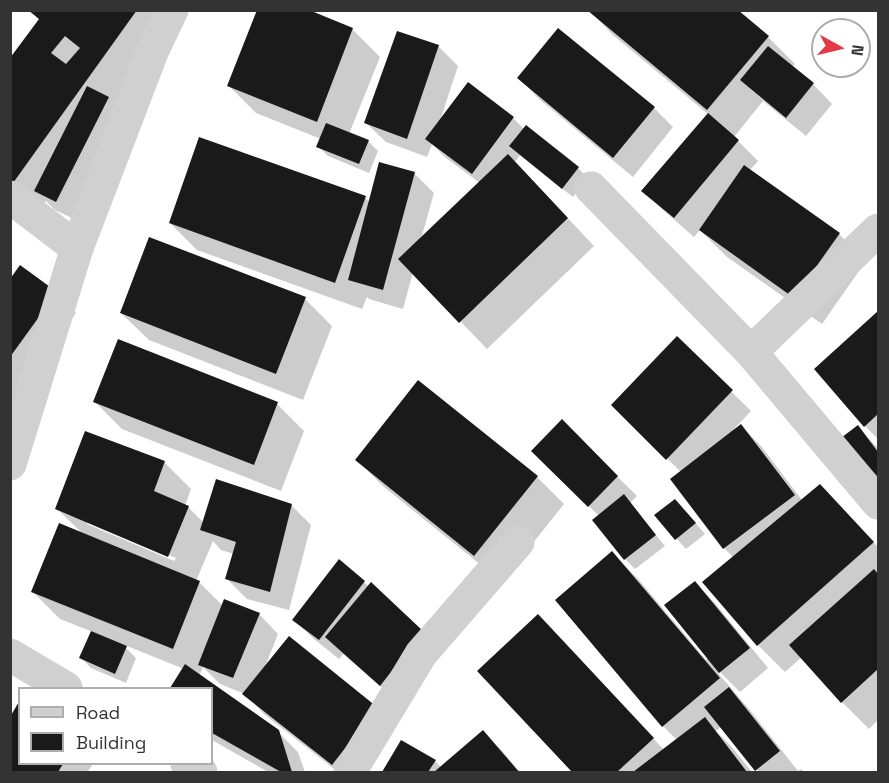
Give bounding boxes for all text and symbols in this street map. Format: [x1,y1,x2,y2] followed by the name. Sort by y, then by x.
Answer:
[811,18,871,78] north arrow
[846,44,868,57] text: N
[18,687,213,765] legend
[76,701,120,724] text: Road
[76,731,146,754] text: Building

